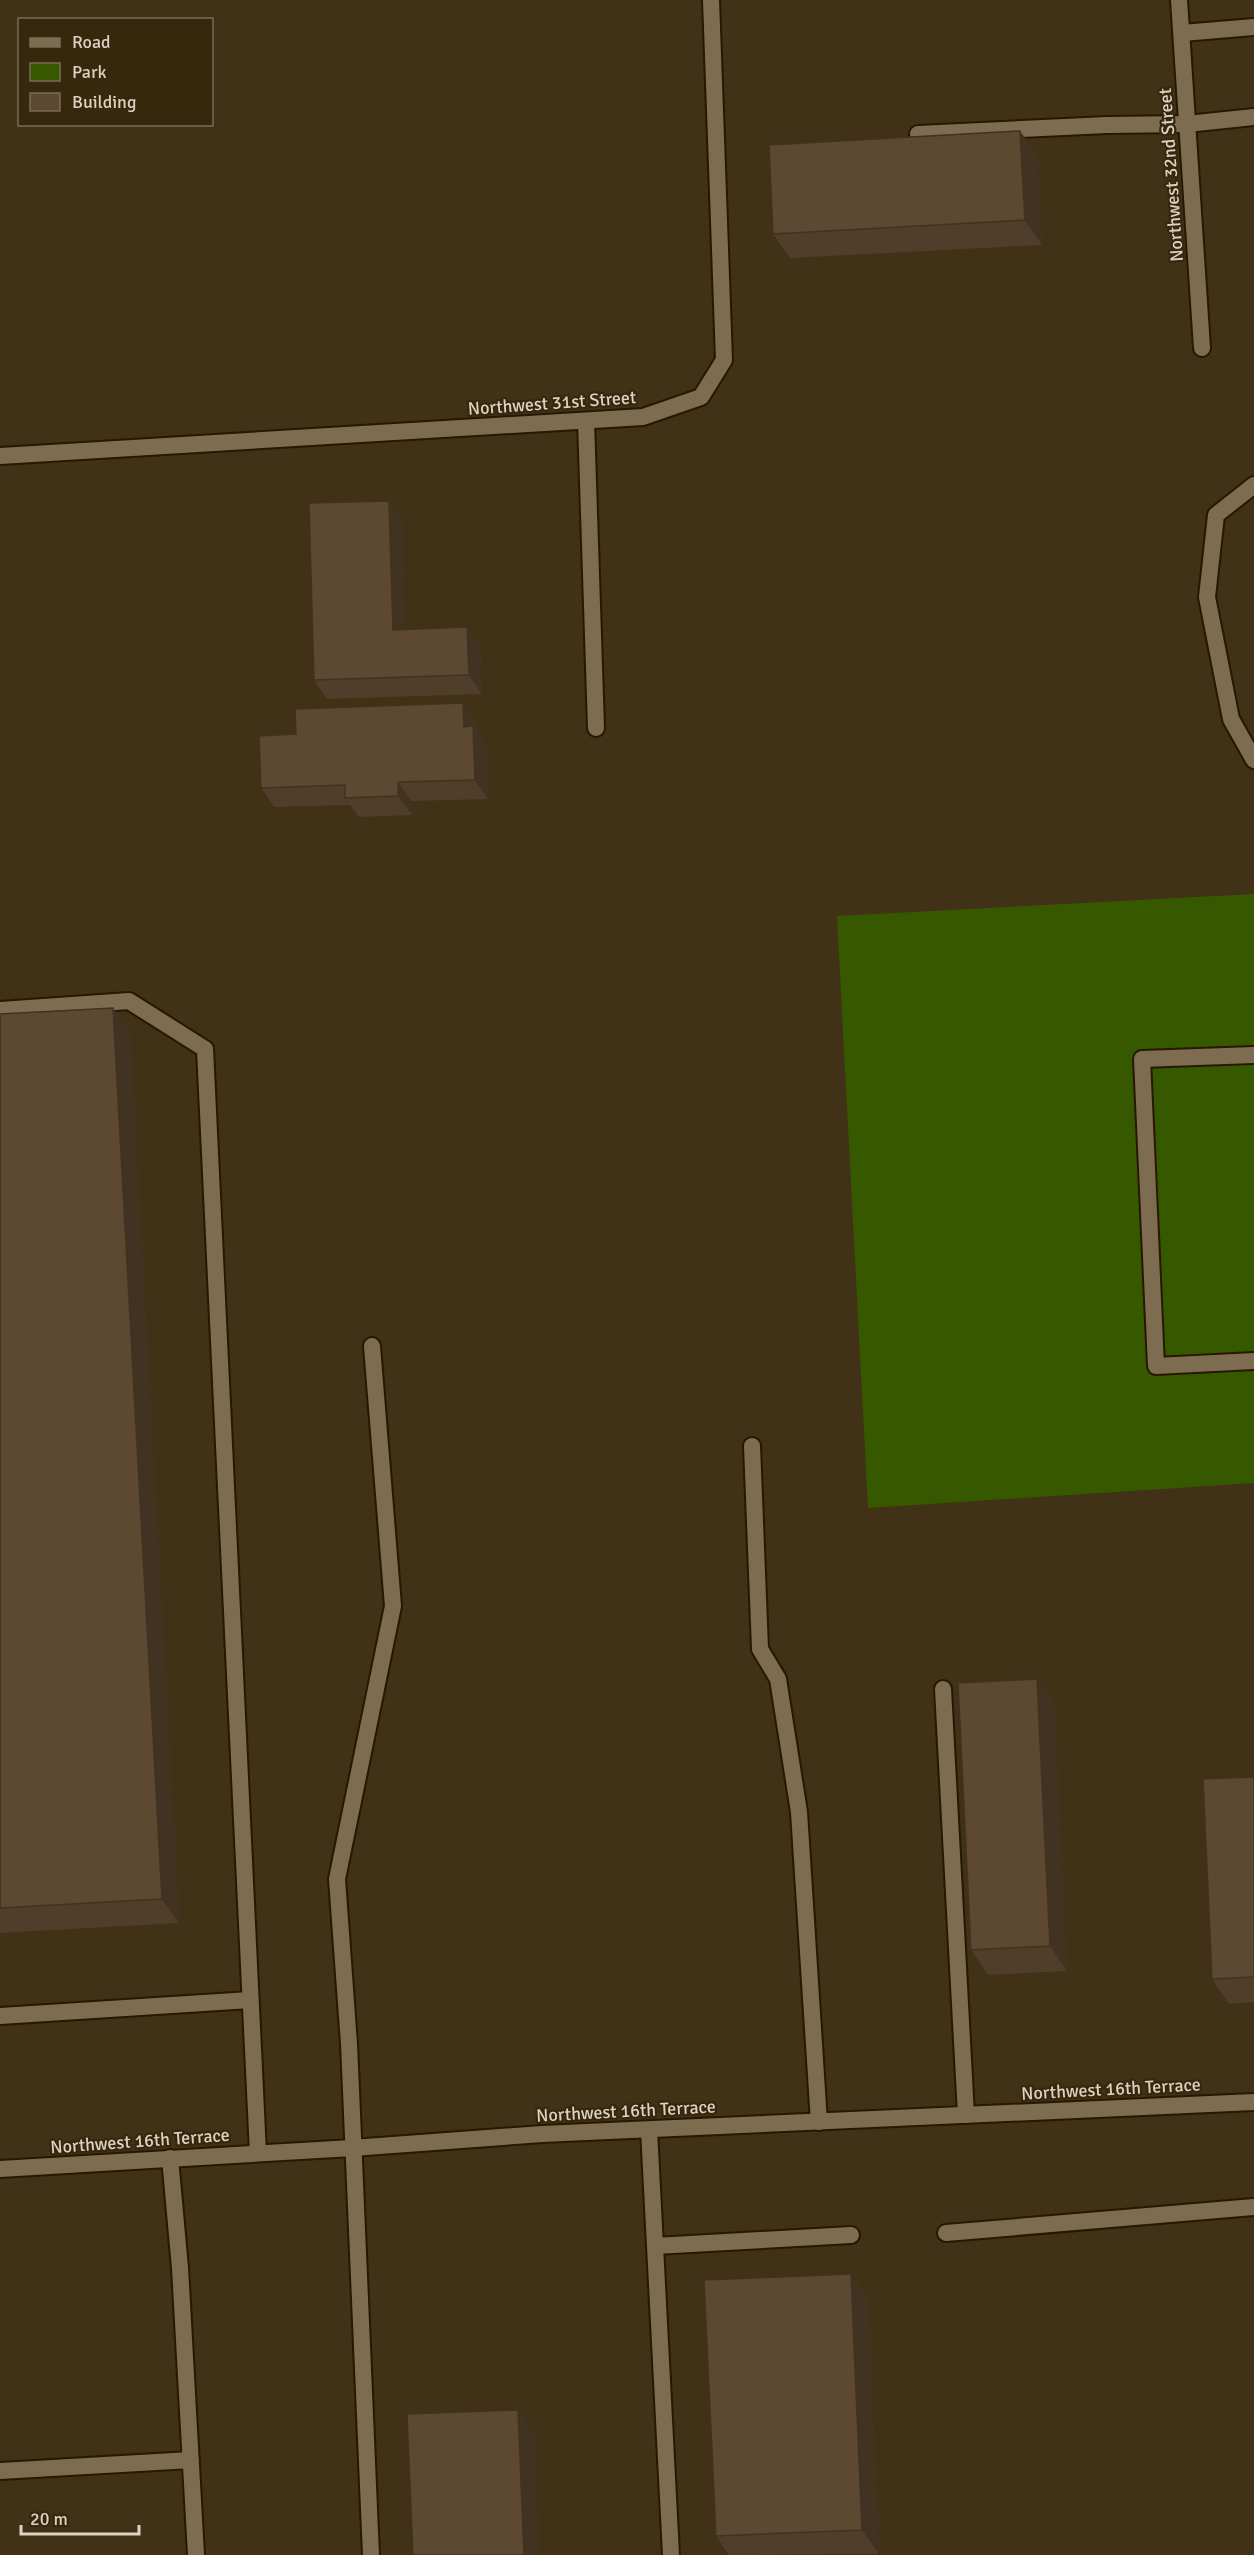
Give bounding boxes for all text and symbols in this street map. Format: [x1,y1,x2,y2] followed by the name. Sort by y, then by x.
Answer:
[18,18,213,126] legend
[72,31,111,53] text: Road
[72,61,107,83] text: Park
[1154,87,1188,263] street label: Northwest 32nd Street
[72,91,136,113] text: Building
[467,386,637,420] street label: Northwest 31st Street
[1021,2073,1201,2105] street label: Northwest 16th Terrace
[536,2095,716,2127] street label: Northwest 16th Terrace
[50,2124,230,2158] street label: Northwest 16th Terrace
[21,2498,140,2536] scale bar
[30,2508,68,2530] text: 20 m

